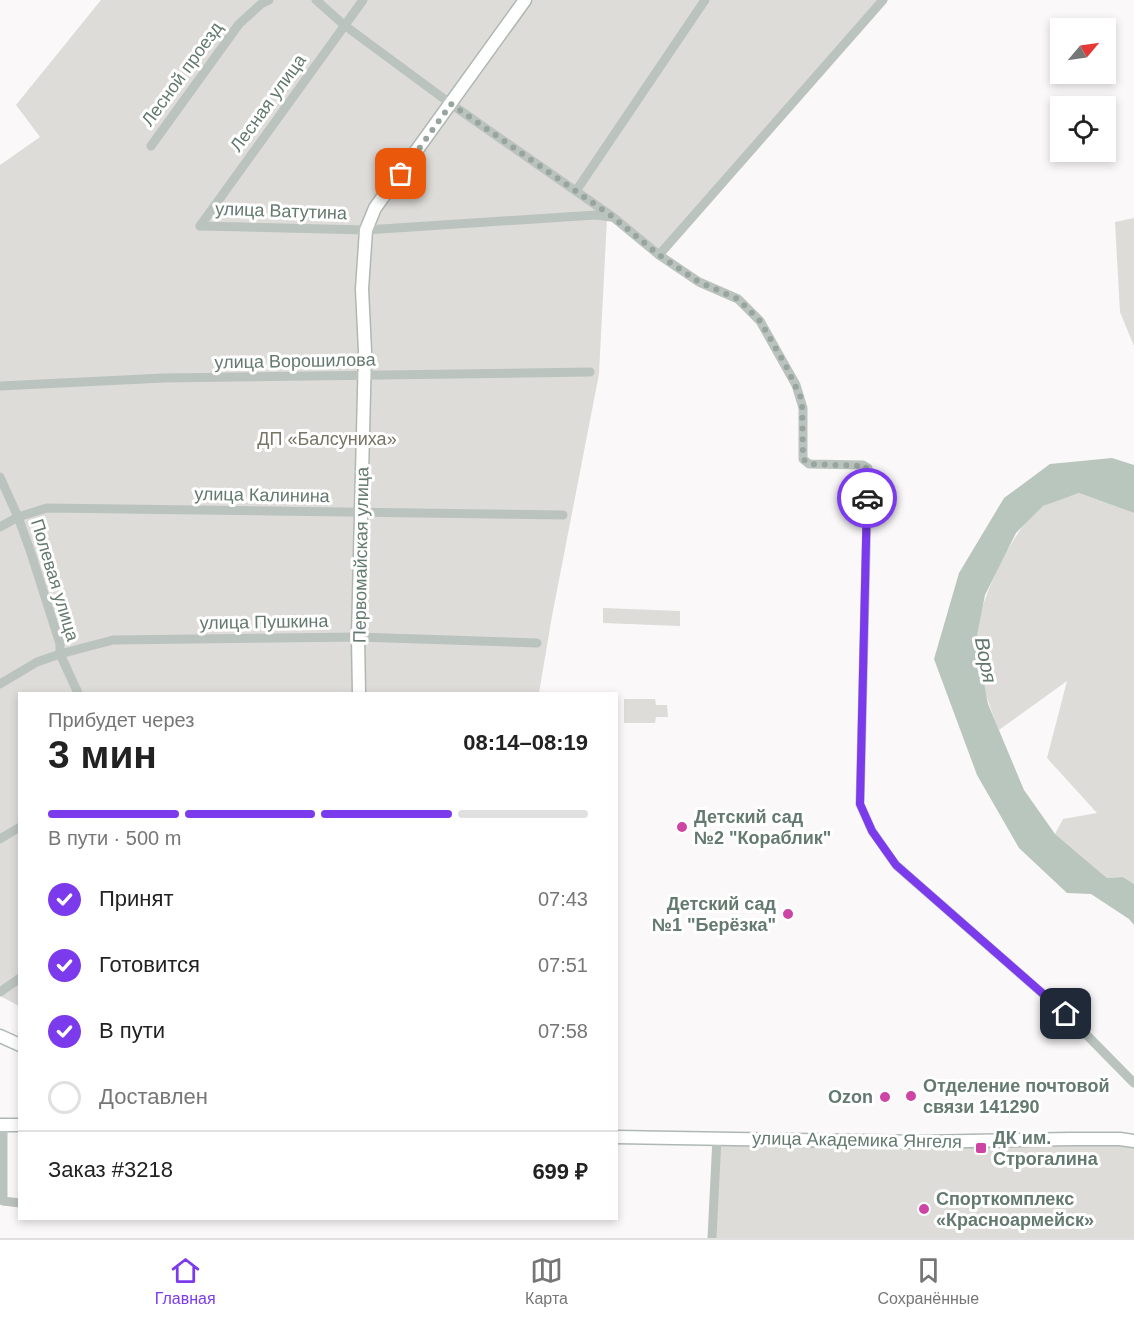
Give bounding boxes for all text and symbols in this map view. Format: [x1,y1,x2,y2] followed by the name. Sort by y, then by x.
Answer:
[138,18,227,130] street label: Лесной проезд
[1050,18,1116,84] north arrow
[1050,18,1116,162] map controls
[226,50,310,155] street label: Лесная улица
[1050,96,1116,162] button: locate
[375,148,426,199] pin
[384,157,417,190] icon: bag
[215,199,348,223] street label: улица Ватутина
[214,350,377,372] street label: улица Ворошилова
[257,429,397,449] park label: ДП «Балсуниха»
[349,466,373,643] street label: Первомайская улица
[837,468,897,528] courier
[851,482,884,515] icon: car
[194,484,331,506] street label: улица Калинина
[27,517,83,644] street label: Полевая улица
[199,611,330,633] street label: улица Пушкина
[971,635,1001,685] water label: Воря
[48,709,194,731] text: Прибудет через
[463,730,588,755] text: 08:14–08:19
[48,733,157,776] text: 3 мин
[694,807,831,848] place label: Детский сад №2 "Кораблик"
[675,820,689,834] marker: Детский сад №2 "Кораблик"
[48,827,181,849] text: В пути · 500 m
[48,883,81,916] icon: check
[99,886,173,911] text: Принят
[538,888,588,910] text: 07:43
[652,894,777,935] place label: Детский сад №1 "Берёзка"
[781,907,795,921] marker: Детский сад №1 "Берёзка"
[48,949,81,982] icon: check
[99,952,200,977] text: Готовится
[538,954,588,976] text: 07:51
[1040,988,1091,1039] pin
[1049,997,1082,1030] icon: home
[48,1015,81,1048] icon: check
[99,1018,165,1043] text: В пути
[538,1020,588,1042] text: 07:58
[923,1076,1110,1117] place label: Отделение почтовой связи 141290
[99,1084,208,1109] text: Доставлен
[828,1087,873,1107] place label: Ozon
[904,1089,918,1103] marker: Отделение почтовой связи 141290
[878,1090,892,1104] marker: Ozon
[752,1128,962,1152] street label: улица Академика Янгеля
[993,1128,1099,1169] place label: ДК им. Строгалина
[974,1141,988,1155] marker: ДК им. Строгалина
[48,1157,173,1182] text: Заказ #3218
[532,1159,588,1184] text: 699 ₽
[936,1189,1094,1230] place label: Спорткомплекс «Красноармейск»
[917,1202,931,1216] marker: Спорткомплекс «Красноармейск»
[155,1254,216,1308] tab: Главная
[525,1254,568,1308] tab: Карта
[877,1254,979,1308] tab: Сохранённые

